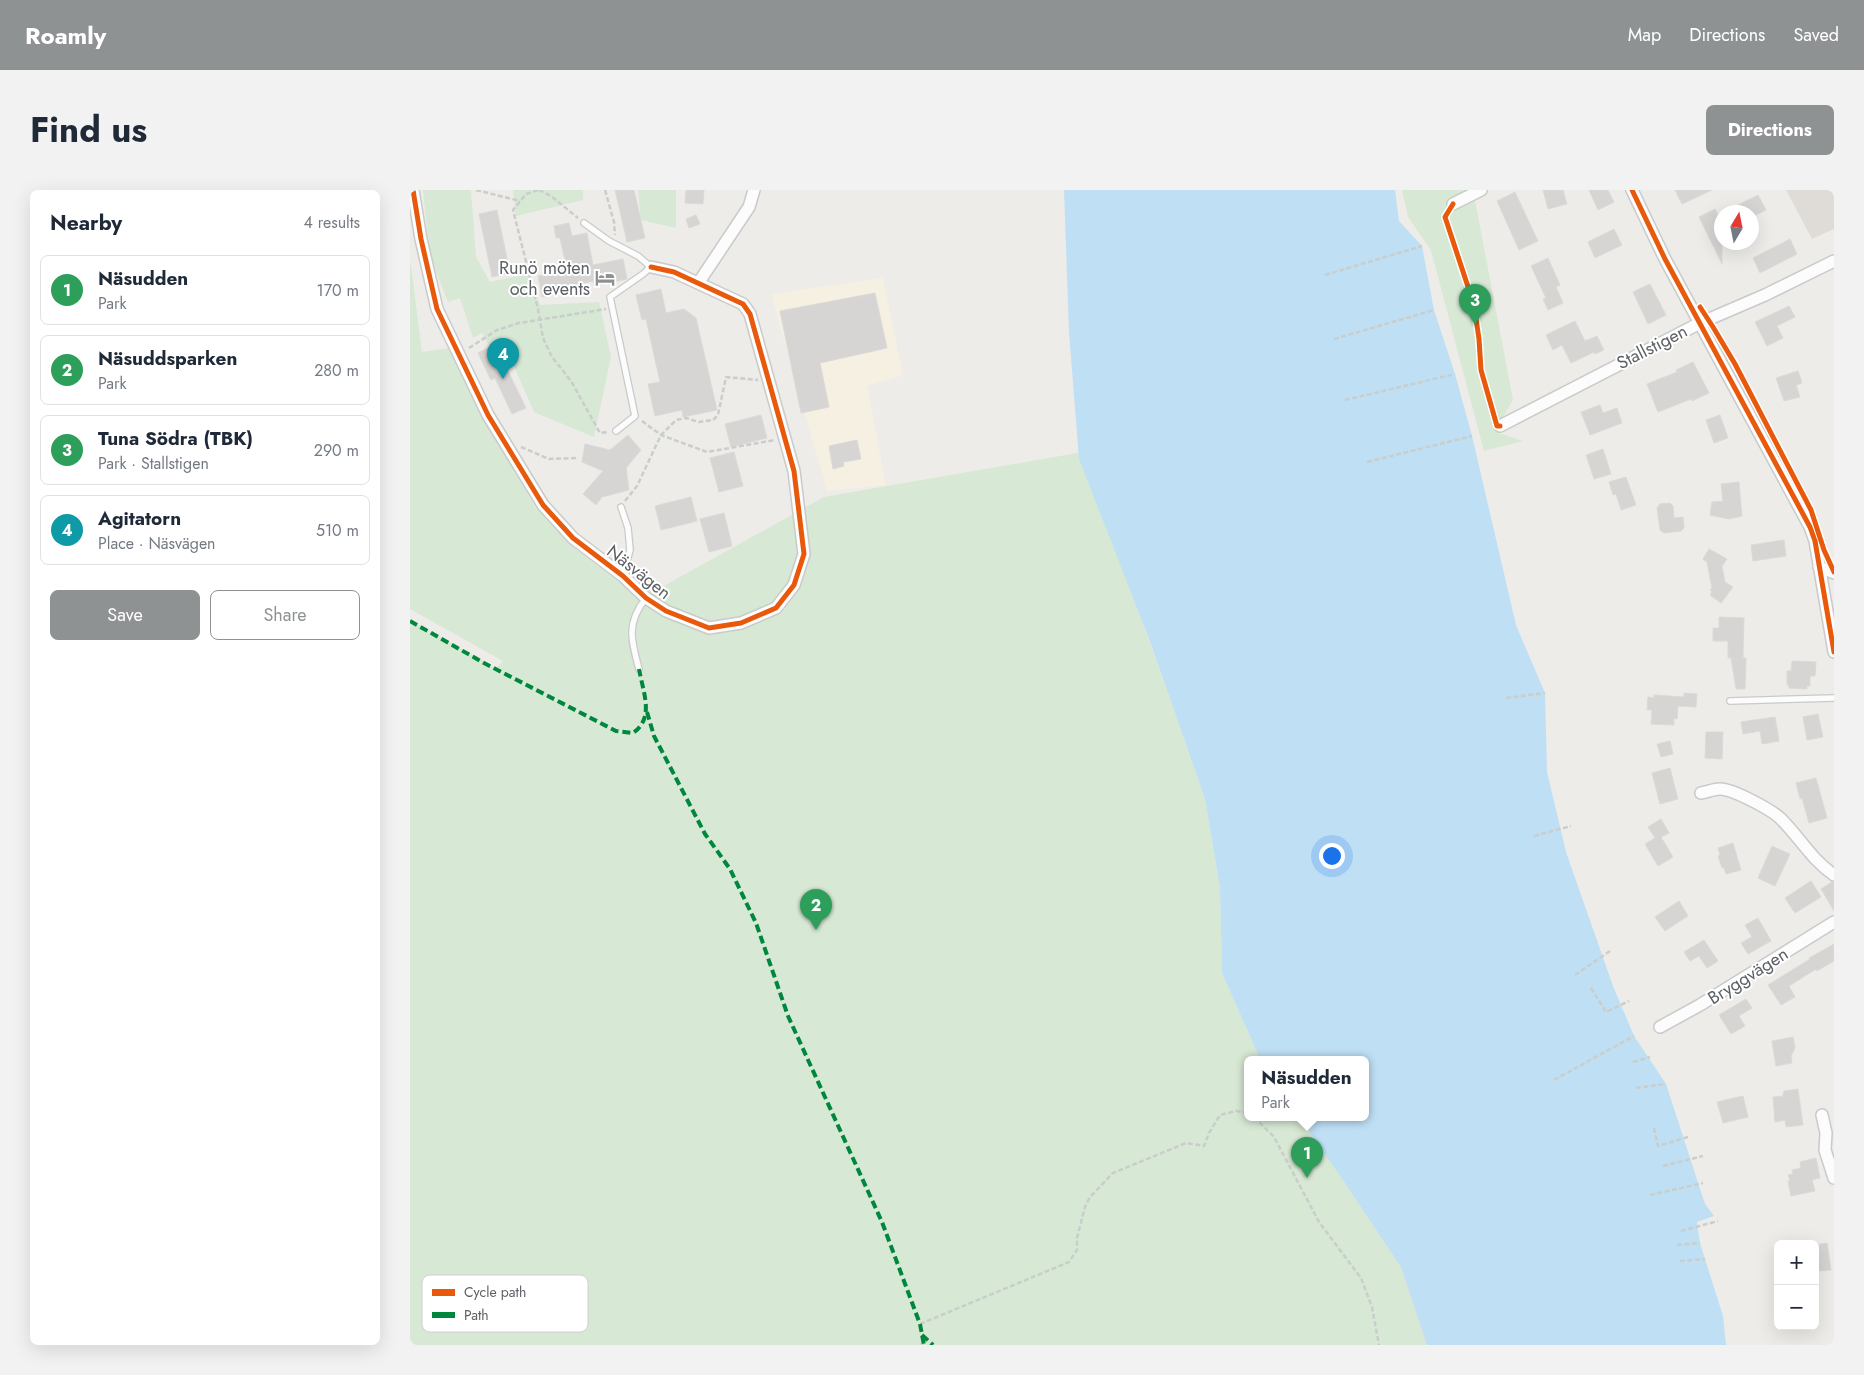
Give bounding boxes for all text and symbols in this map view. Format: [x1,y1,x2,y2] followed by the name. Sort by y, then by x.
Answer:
[25,18,106,53] text: Roamly
[1628,22,1661,48] text: Map
[1689,22,1765,48] text: Directions
[1793,22,1839,48] text: Saved
[30,105,147,155] text: Find us
[1706,105,1834,155] button: Directions
[1714,205,1759,250] north arrow
[50,208,122,238] text: Nearby
[304,211,360,234] text: 4 results
[499,255,590,302] place label: Runö möten och events
[98,265,188,292] text: Näsudden
[594,267,616,289] hotel icon: Runö möten och events
[63,279,71,302] text: 1
[317,279,359,302] text: 170 m
[1459,284,1491,325] pin: 3
[98,292,127,315] text: Park
[1612,318,1692,376] street label: Stallstigen
[487,338,519,379] pin: 4
[98,345,237,372] text: Näsuddsparken
[62,359,72,382] text: 2
[314,359,359,382] text: 280 m
[98,372,127,395] text: Park
[98,425,253,452] text: Tuna Södra (TBK)
[62,439,72,462] text: 3
[314,439,359,462] text: 290 m
[98,452,209,475] text: Park · Stallstigen
[98,505,181,532] text: Agitatorn
[61,519,73,542] text: 4
[316,519,359,542] text: 510 m
[98,532,216,555] text: Place · Näsvägen
[601,539,677,605] street label: Näsvägen
[50,590,200,640] button: Save
[210,590,360,640] button: Share
[1319,843,1345,869] your location
[800,889,832,930] pin: 2
[1703,941,1793,1011] street label: Bryggvägen
[1244,1056,1369,1121] popup
[1261,1064,1352,1091] text: Näsudden
[1261,1091,1290,1114] text: Park
[1291,1137,1323,1178] pin: 1
[1774,1240,1819,1330] map controls
[1774,1240,1819,1285] button: +
[422,1275,588,1332] legend
[464,1282,526,1302] text: Cycle path
[1774,1285,1819,1330] button: −
[464,1305,489,1325] text: Path

